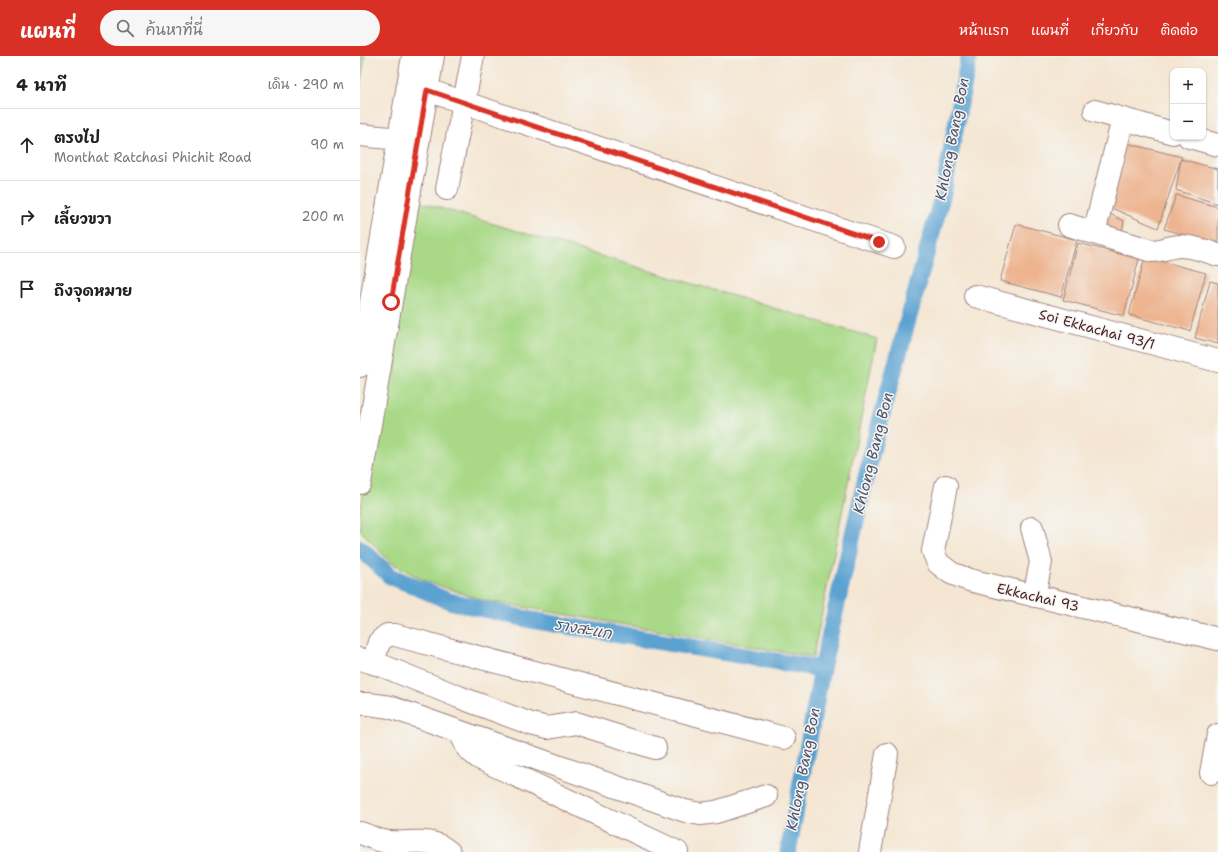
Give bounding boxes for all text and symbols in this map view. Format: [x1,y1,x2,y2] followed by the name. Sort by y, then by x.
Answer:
[100,10,380,46] search box
[114,17,136,39] icon: search
[20,19,76,44] text: แผนที่
[146,20,203,40] text: ค้นหาที่นี่
[959,21,1009,39] text: หน้าแรก
[1031,21,1069,39] text: แผนที่
[1091,21,1138,39] text: เกี่ยวกับ
[1160,21,1198,39] text: ติดต่อ
[1170,68,1206,140] map controls
[1170,68,1206,104] button: +
[16,74,67,96] text: 4 นาที
[268,76,344,93] text: เดิน · 290 m
[930,76,974,202] water label: Khlong Bang Bon
[1170,104,1206,140] button: −
[54,128,100,148] text: ตรงไป
[16,134,38,156] icon: ahead
[310,136,344,153] text: 90 m
[54,149,251,166] text: Monthat Ratchasi Phichit Road
[16,206,38,228] icon: right
[302,208,344,225] text: 200 m
[54,209,112,229] text: เลี้ยวขวา
[870,233,888,251] route end
[16,278,38,300] icon: arrive
[54,281,132,301] text: ถึงจุดหมาย
[382,293,400,311] route start
[1037,305,1157,353] street label: Soi Ekkachai 93/1
[848,390,898,516] water label: Khlong Bang Bon
[995,579,1081,615] street label: Ekkachai 93
[553,614,614,644] water label: รางสะแก
[781,706,825,832] water label: Khlong Bang Bon

